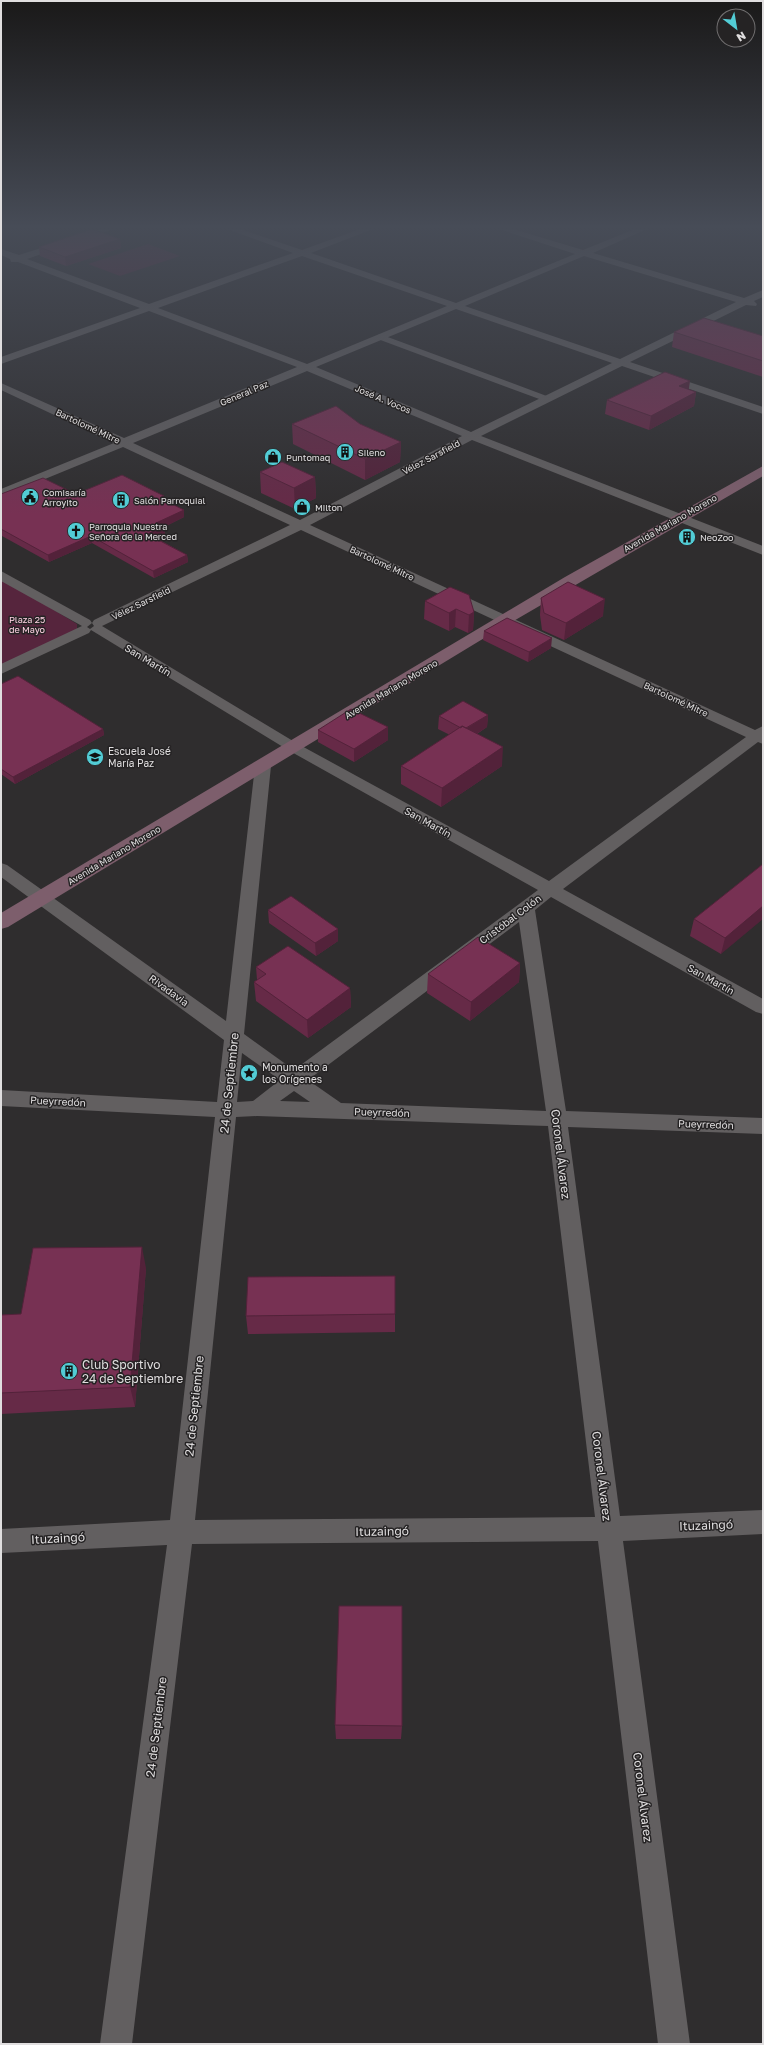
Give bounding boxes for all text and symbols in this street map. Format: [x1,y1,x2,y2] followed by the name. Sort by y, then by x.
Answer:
[716,8,756,48] north arrow
[734,29,748,45] text: N
[218,378,270,408] street label: General Paz
[353,382,413,416] street label: José A. Vocos
[54,406,122,446] street label: Bartolomé Mitre
[400,437,462,477] street label: Vélez Sarsfield
[335,442,355,462] building icon: Sileno
[263,447,283,467] shop icon: Puntomaq
[358,447,385,458] place label: Sileno
[286,452,330,463] place label: Puntomaq
[20,487,40,507] public building icon: Comisaría Arroyito
[43,487,86,508] place label: Comisaría Arroyito
[111,490,131,510] building icon: Salón Parroquial
[621,492,719,554] street label: Avenida Mariano Moreno
[134,495,206,506] place label: Salón Parroquial
[292,497,312,517] shop icon: Milton
[315,502,342,513] place label: Milton
[66,521,86,541] church icon: Parroquia Nuestra Señora de la Merced
[89,521,177,542] place label: Parroquia Nuestra Señora de la Merced
[677,527,697,547] building icon: NeoZoo
[700,532,733,543] place label: NeoZoo
[348,543,416,583] street label: Bartolomé Mitre
[110,584,172,622] street label: Vélez Sarsfield
[9,614,45,635] park label: Plaza 25 de Mayo
[123,641,173,679] street label: San Martín
[343,657,439,721] street label: Avenida Mariano Moreno
[642,679,710,719] street label: Bartolomé Mitre
[108,745,171,769] place label: Escuela José María Paz
[85,747,105,767] school or university icon: Escuela José María Paz
[402,804,454,840] street label: San Martín
[66,823,162,887] street label: Avenida Mariano Moreno
[477,892,543,946] street label: Cristóbal Colón
[685,961,737,997] street label: San Martín
[147,972,191,1008] street label: Rivadavia
[216,1032,242,1134] street label: 24 de Septiembre
[262,1061,328,1085] place label: Monumento a los Orígenes
[239,1063,259,1083] place icon: Monumento a los Orígenes
[30,1094,86,1108] street label: Pueyrredón
[354,1105,410,1119] street label: Pueyrredón
[548,1108,574,1200] street label: Coronel Álvarez
[678,1117,734,1131] street label: Pueyrredón
[181,1355,207,1457] street label: 24 de Septiembre
[82,1357,183,1386] place label: Club Sportivo 24 de Septiembre
[59,1361,79,1381] building icon: Club Sportivo 24 de Septiembre
[589,1430,615,1522] street label: Coronel Álvarez
[679,1517,733,1533] street label: Ituzaingó
[355,1523,409,1539] street label: Ituzaingó
[31,1529,85,1547] street label: Ituzaingó
[142,1676,170,1778] street label: 24 de Septiembre
[630,1751,656,1843] street label: Coronel Álvarez

